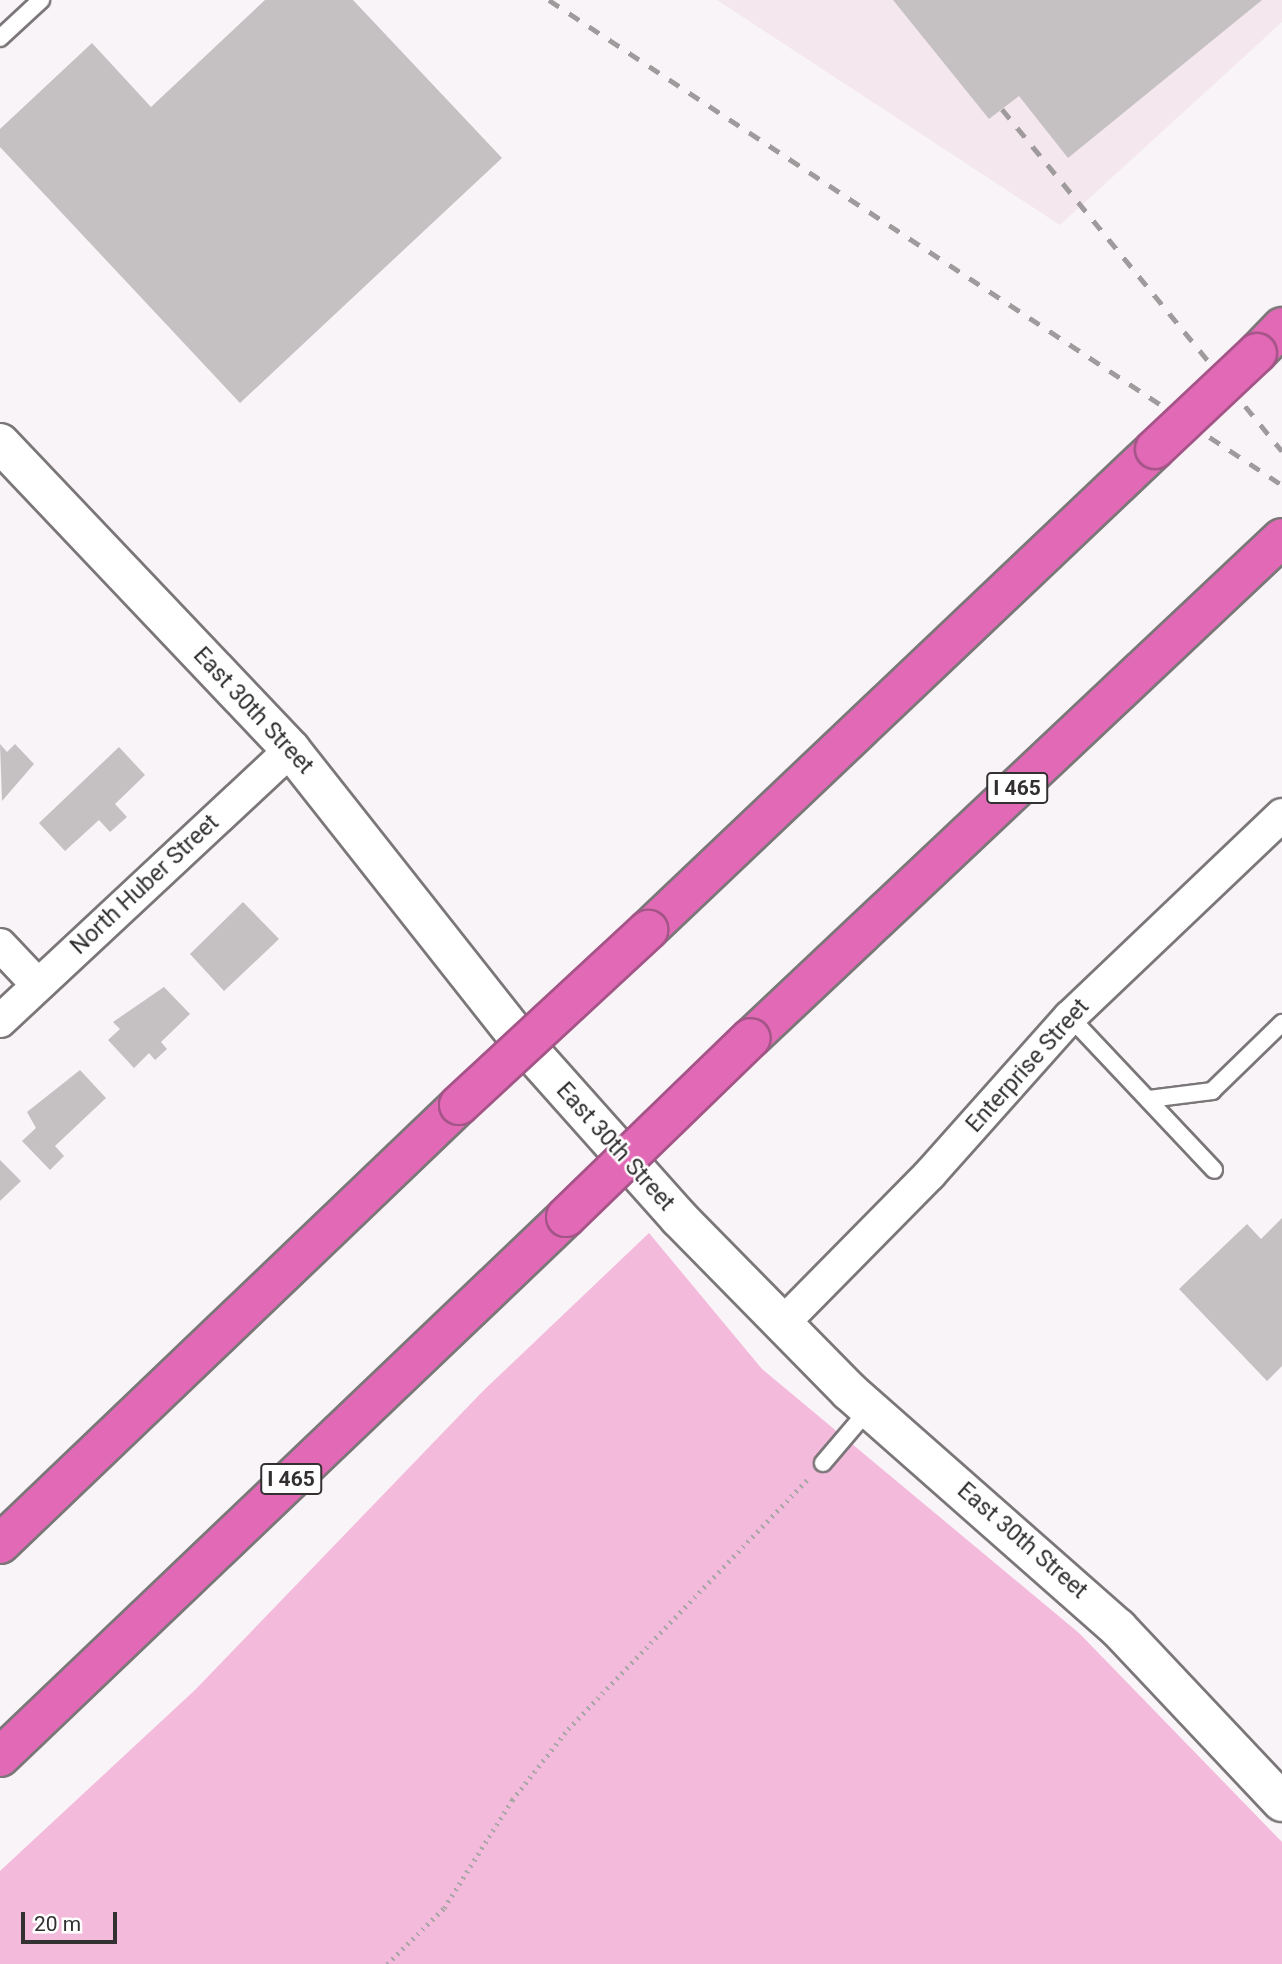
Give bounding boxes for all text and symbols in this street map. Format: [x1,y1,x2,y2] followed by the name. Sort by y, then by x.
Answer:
[187,642,319,780] street label: East 30th Street
[986,770,1048,806] road number: I 465
[65,809,225,961] street label: North Huber Street
[961,994,1095,1138] street label: Enterprise Street
[550,1077,680,1217] street label: East 30th Street
[260,1462,322,1496] road number: I 465
[951,1477,1093,1605] street label: East 30th Street
[24,1898,121,1942] scale bar
[34,1912,81,1936] text: 20 m

